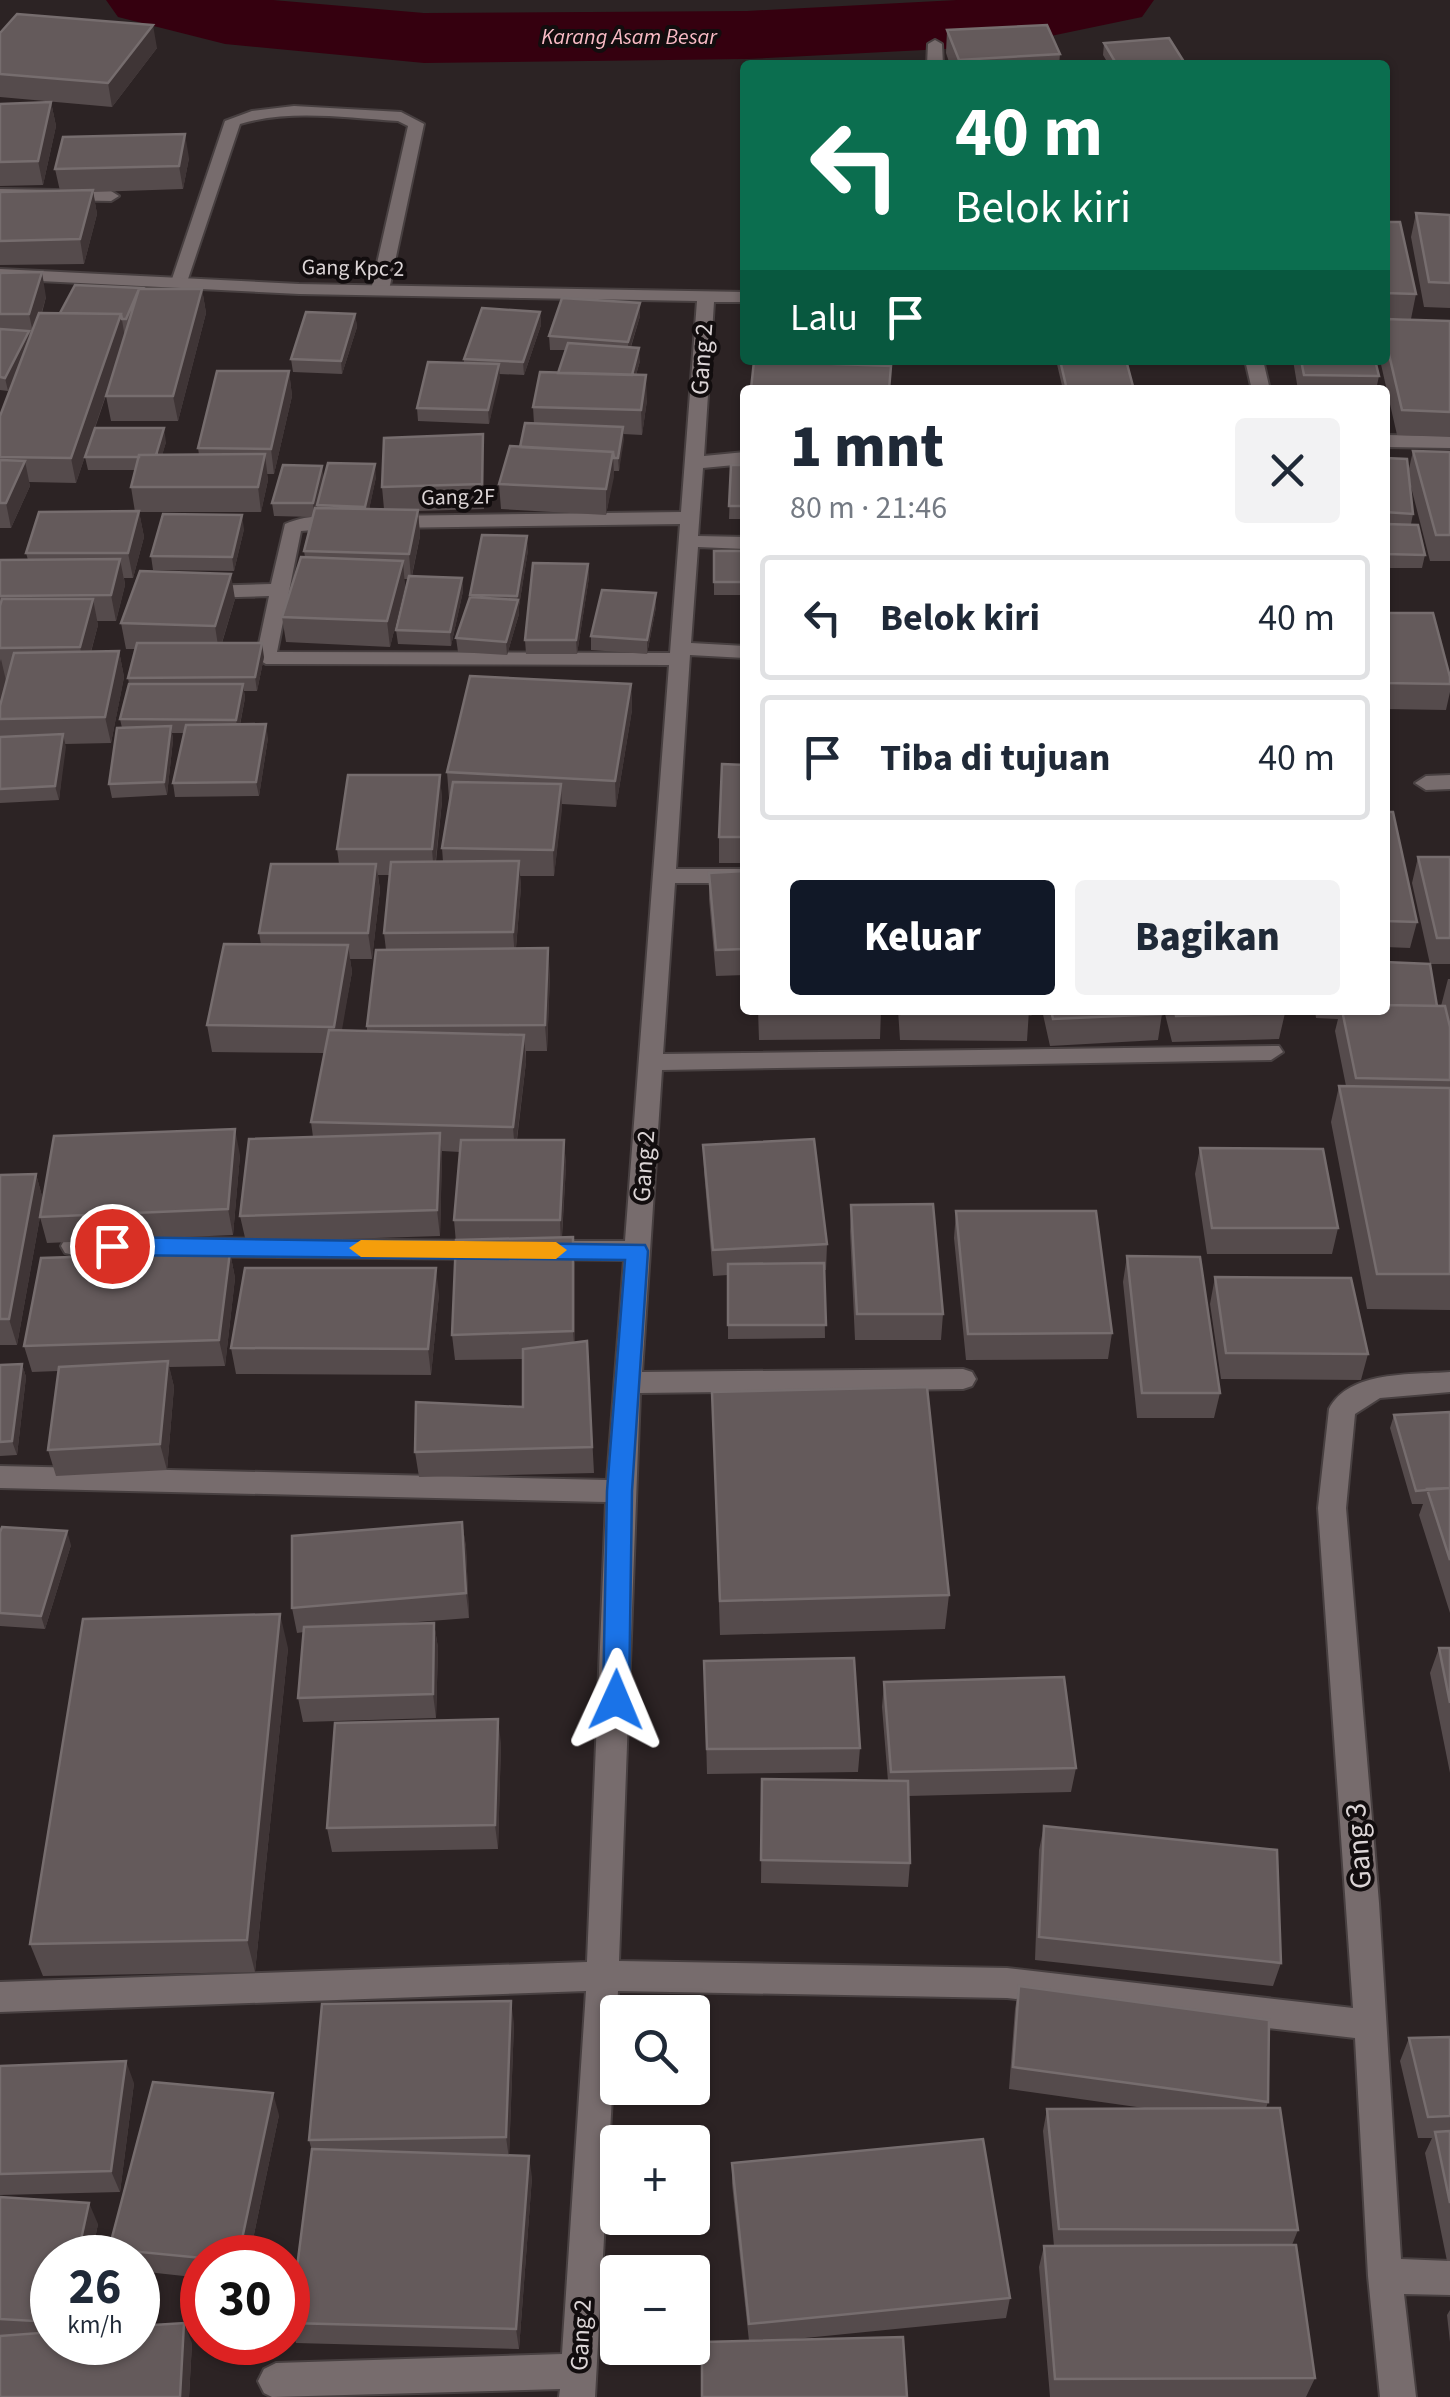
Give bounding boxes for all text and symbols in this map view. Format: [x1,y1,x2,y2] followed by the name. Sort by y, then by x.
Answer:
[541,21,718,53] water label: Karang Asam Besar
[955,83,1103,183] text: 40 m
[790,100,920,230] icon: left
[955,176,1131,240] text: Belok kiri
[301,251,405,285] street label: Gang Kpc 2
[878,290,933,345] icon: arrive
[790,291,858,345] text: Lalu
[682,322,722,396] street label: Gang 2
[790,405,944,490] text: 1 mnt
[1235,418,1340,523] button: close
[421,480,495,514] street label: Gang 2F
[790,485,947,531] text: 80 m · 21:46
[795,590,850,645] icon: left
[880,591,1040,645] text: Belok kiri
[1258,591,1335,645] text: 40 m
[795,730,850,785] icon: arrive
[880,731,1111,785] text: Tiba di tujuan
[1258,731,1335,785] text: 40 m
[790,880,1055,995] button: Keluar
[1075,880,1340,995] button: Bagikan
[624,1129,664,1203] street label: Gang 2
[70,1204,155,1289] pin
[85,1219,140,1274] icon: arrive
[564,1648,668,1752] position arrow
[1334,1802,1383,1890] street label: Gang 3
[600,1995,710,2365] map controls
[600,1995,710,2105] button: search
[600,2125,710,2235] button: +
[180,2235,310,2365] speed limit sign: 30
[69,2252,121,2323] text: 26
[600,2255,710,2365] button: −
[561,2298,601,2372] street label: Gang 2
[67,2307,123,2343] text: km/h

